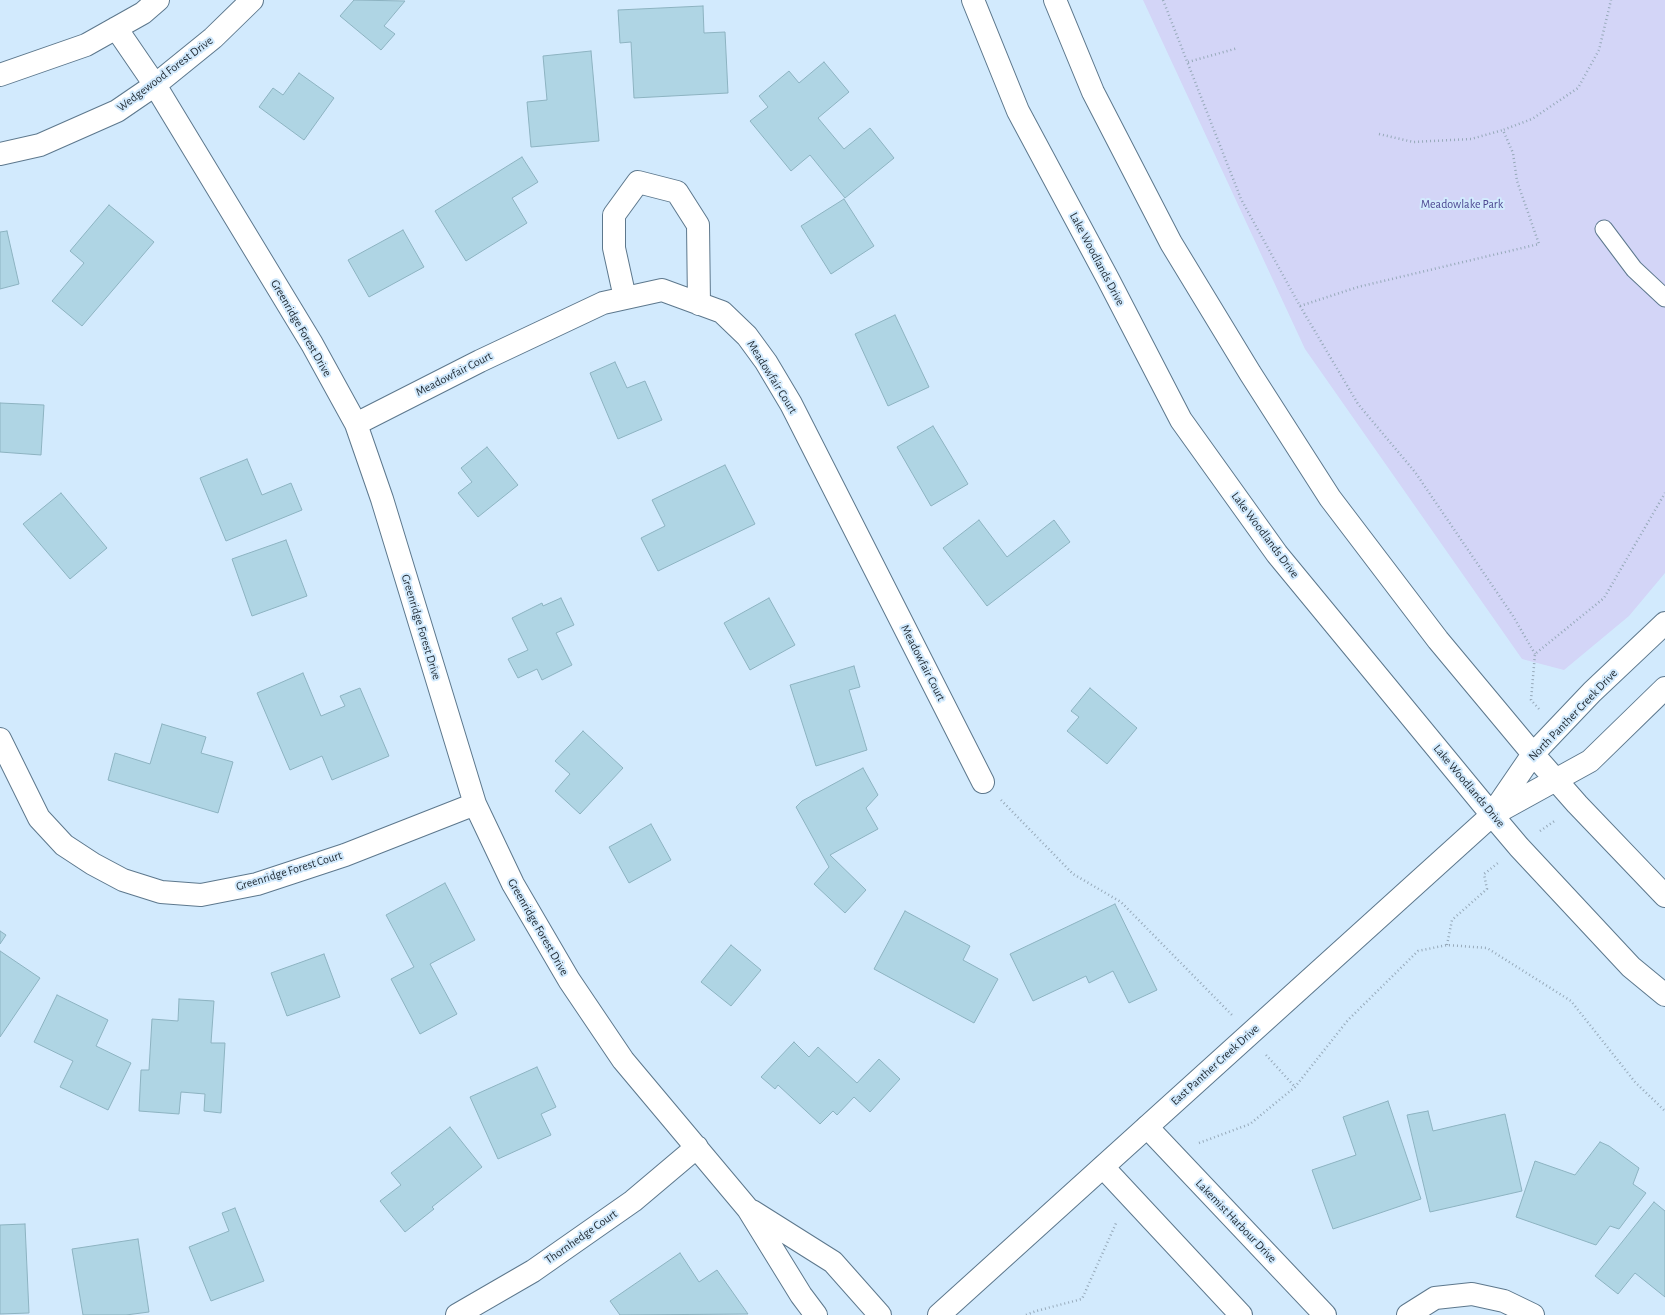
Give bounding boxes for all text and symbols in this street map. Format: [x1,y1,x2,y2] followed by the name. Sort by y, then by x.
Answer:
[114,33,216,115] street label: Wedgewood Forest Drive
[1421,197,1503,211] park label: Meadowlake Park
[1066,210,1128,308] street label: Lake Woodlands Drive
[267,277,335,379] street label: Greenridge Forest Drive
[744,338,800,416] street label: Meadowfair Court
[413,349,495,399] street label: Meadowfair Court
[1228,489,1302,581] street label: Lake Woodlands Drive
[398,573,444,681] street label: Greenridge Forest Drive
[898,622,948,704] street label: Meadowfair Court
[1525,666,1621,764] street label: North Panther Creek Drive
[1430,742,1508,830] street label: Lake Woodlands Drive
[234,848,344,894] street label: Greenridge Forest Court
[504,876,572,978] street label: Greenridge Forest Drive
[1168,1022,1262,1108] street label: East Panther Creek Drive
[1193,1176,1279,1266] street label: Lakemist Harbour Drive
[542,1207,620,1267] street label: Thornhedge Court

